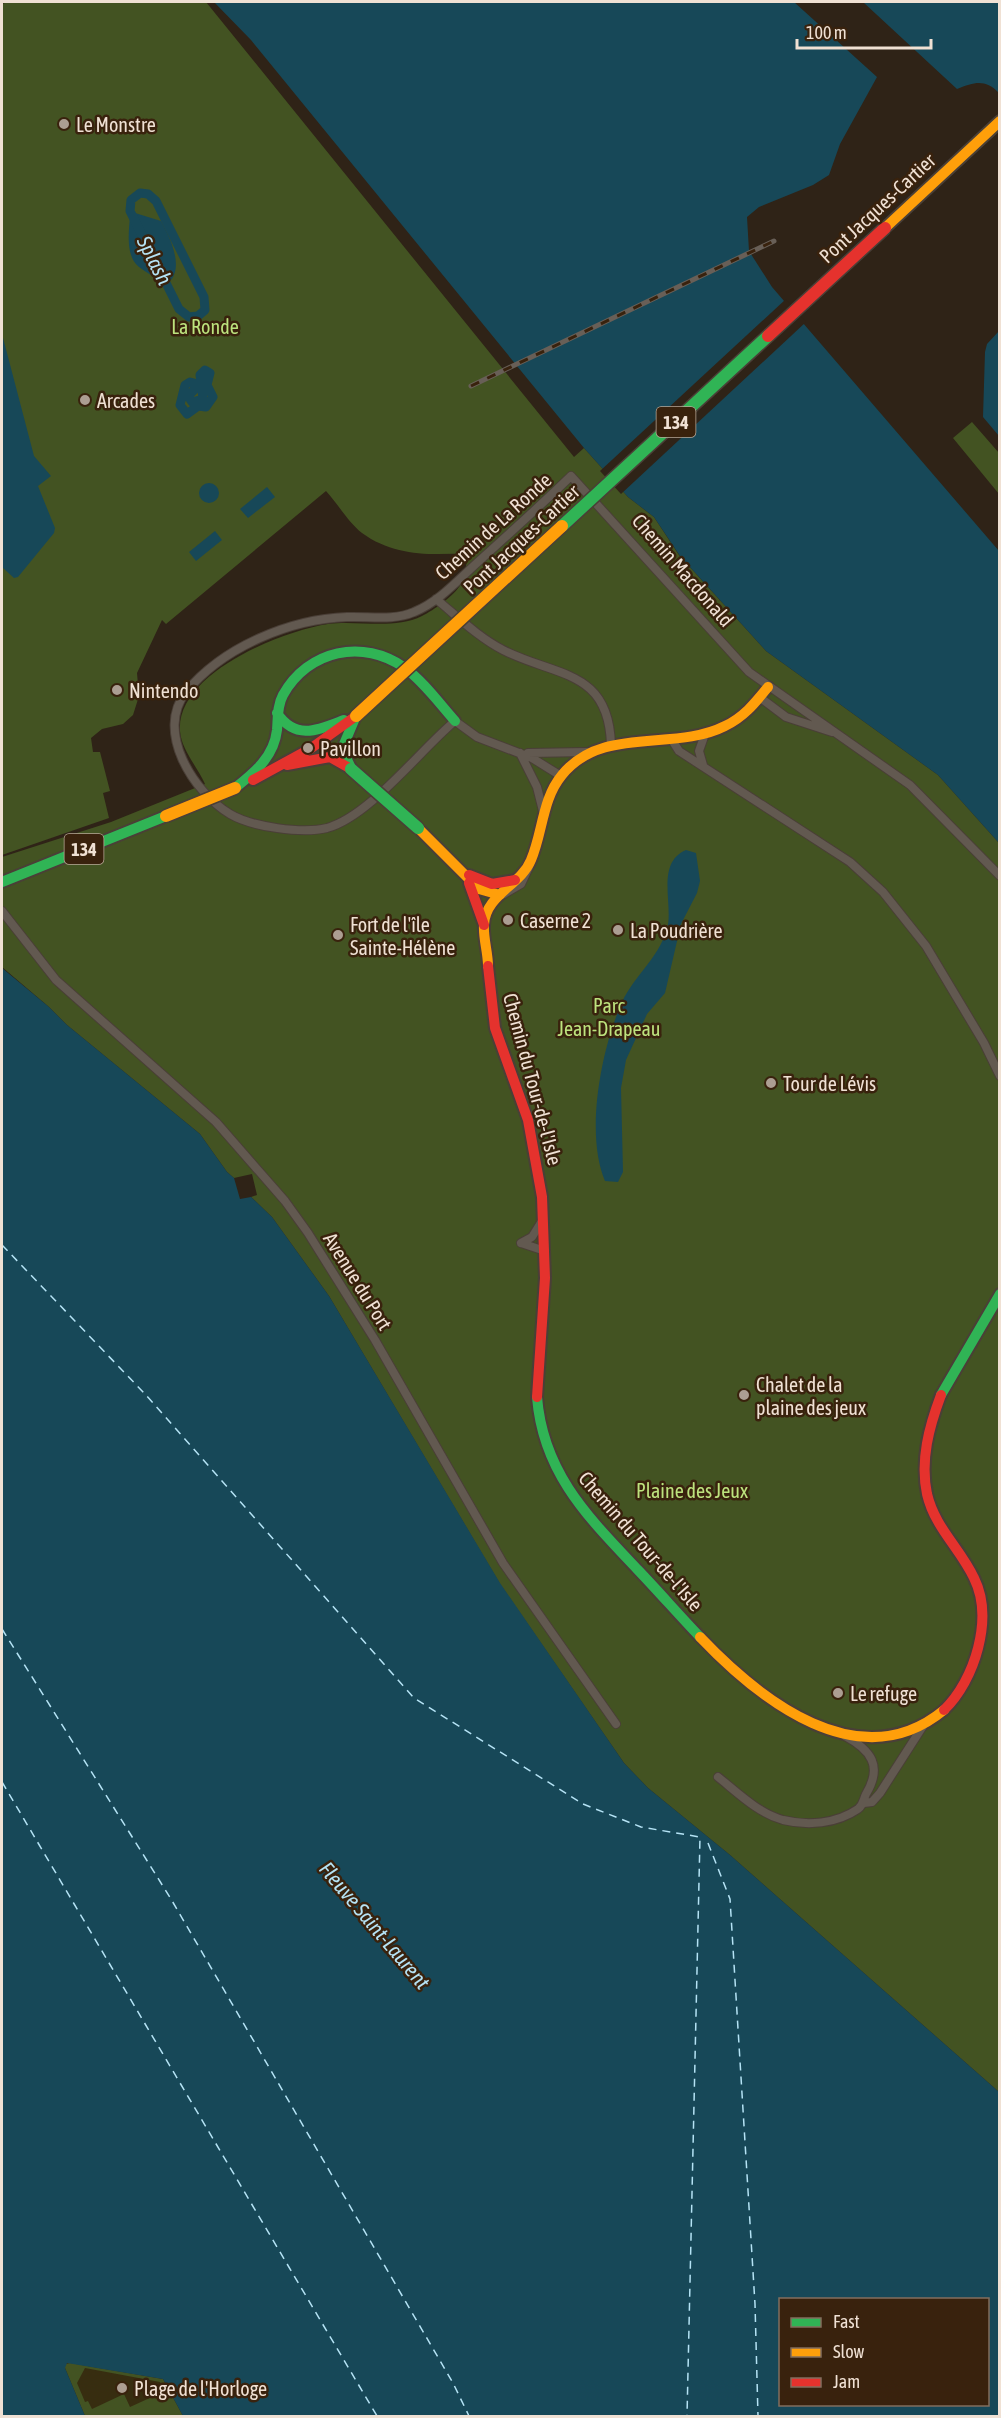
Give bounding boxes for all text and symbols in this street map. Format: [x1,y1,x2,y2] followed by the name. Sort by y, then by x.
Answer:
[797,12,930,50] scale bar
[806,22,847,43] text: 100 m
[76,113,156,136] place label: Le Monstre
[57,117,71,131] marker: Le Monstre
[814,148,940,268] street label: Pont Jacques-Cartier
[132,231,177,288] water label: Splash
[171,315,239,338] park label: La Ronde
[97,389,155,412] place label: Arcades
[78,393,92,407] marker: Arcades
[656,407,696,437] road number: 134
[430,468,556,584] street label: Chemin de La Ronde
[458,479,584,599] street label: Pont Jacques-Cartier
[628,509,738,631] street label: Chemin Macdonald
[129,679,198,702] place label: Nintendo
[110,683,124,697] marker: Nintendo
[320,737,381,760] place label: Pavillon
[301,741,315,755] marker: Pavillon
[64,834,104,864] road number: 134
[520,909,591,932] place label: Caserne 2
[350,913,455,959] place label: Fort de l'île Sainte-Hélène
[501,913,515,927] marker: Caserne 2
[630,919,722,942] place label: La Poudrière
[611,923,625,937] marker: La Poudrière
[331,928,345,942] marker: Fort de l'île Sainte-Hélène
[499,990,567,1168] street label: Chemin du Tour-de-l'Isle
[558,994,661,1040] park label: Parc Jean-Drapeau
[783,1072,876,1095] place label: Tour de Lévis
[764,1076,778,1090] marker: Tour de Lévis
[319,1228,397,1334] street label: Avenue du Port
[756,1373,866,1419] place label: Chalet de la plaine des jeux
[737,1388,751,1402] marker: Chalet de la plaine des jeux
[574,1467,708,1615] street label: Chemin du Tour-de-l'Isle
[636,1479,748,1502] park label: Plaine des Jeux
[850,1682,917,1705] place label: Le refuge
[831,1686,845,1700] marker: Le refuge
[315,1857,435,1993] water label: Fleuve Saint-Laurent
[779,2298,989,2406] legend
[833,2311,860,2332] text: Fast
[833,2341,864,2362] text: Slow
[833,2371,860,2392] text: Jam
[134,2377,267,2400] place label: Plage de l'Horloge
[115,2381,129,2395] marker: Plage de l'Horloge

